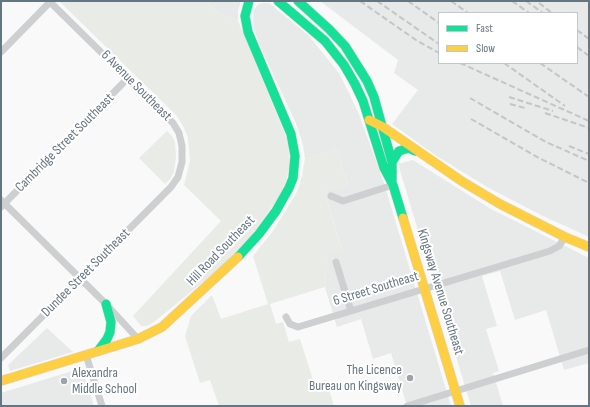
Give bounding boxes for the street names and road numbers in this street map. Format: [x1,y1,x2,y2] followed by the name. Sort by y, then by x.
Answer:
[97,47,175,125] street label: 6 Avenue Southeast
[12,90,118,196] street label: Cambridge Street Southeast
[183,212,259,290] street label: Hill Road Southeast
[38,225,134,321] street label: Dundee Street Southeast
[413,227,467,357] street label: Kingsway Avenue Southeast
[331,268,421,310] street label: 6 Street Southeast

